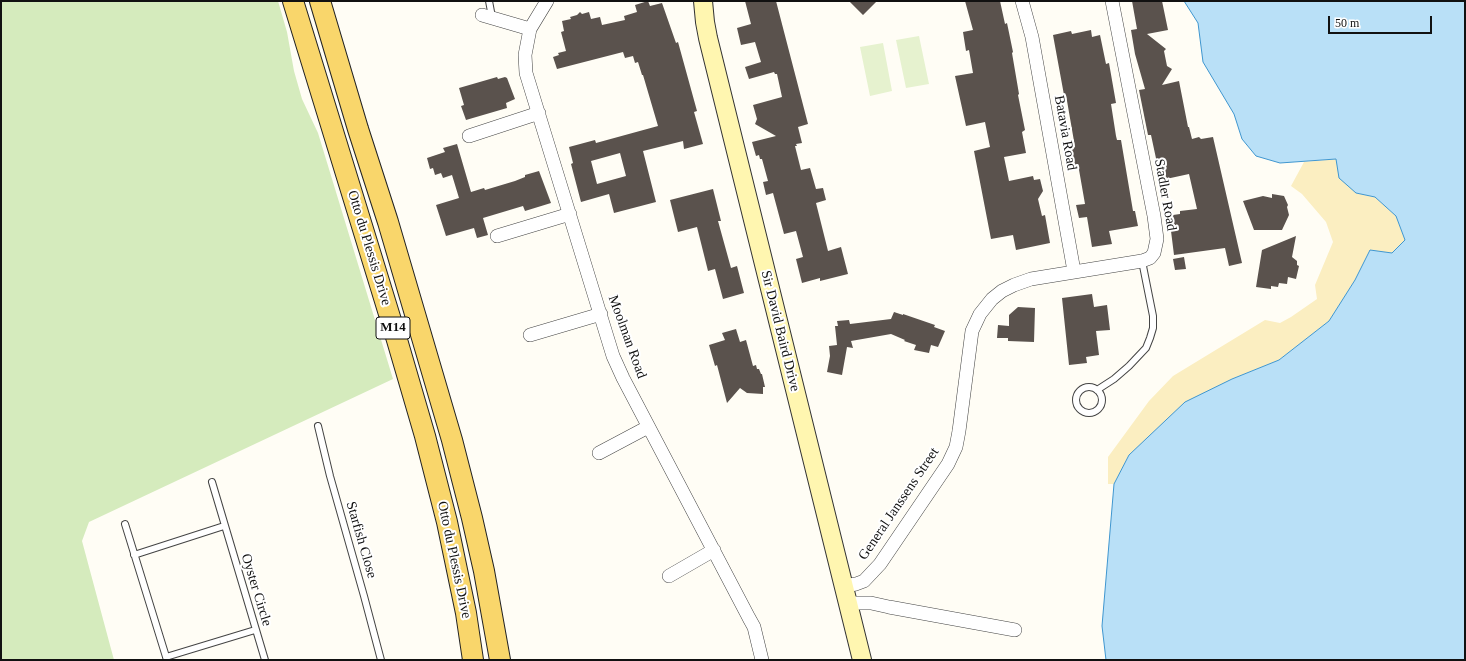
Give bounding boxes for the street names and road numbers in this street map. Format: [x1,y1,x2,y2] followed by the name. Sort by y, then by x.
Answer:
[1050,94,1080,172] street label: Batavia Road
[1150,158,1180,232] street label: Stadler Road
[344,188,394,308] street label: Otto du Plessis Drive
[757,269,803,393] street label: Sir David Baird Drive
[604,293,650,381] street label: Moolman Road
[376,317,410,339] road number: M14
[855,445,943,563] street label: General Janssens Street
[342,500,380,580] street label: Starfish Close
[433,500,475,620] street label: Otto du Plessis Drive
[237,552,275,628] street label: Oyster Circle

